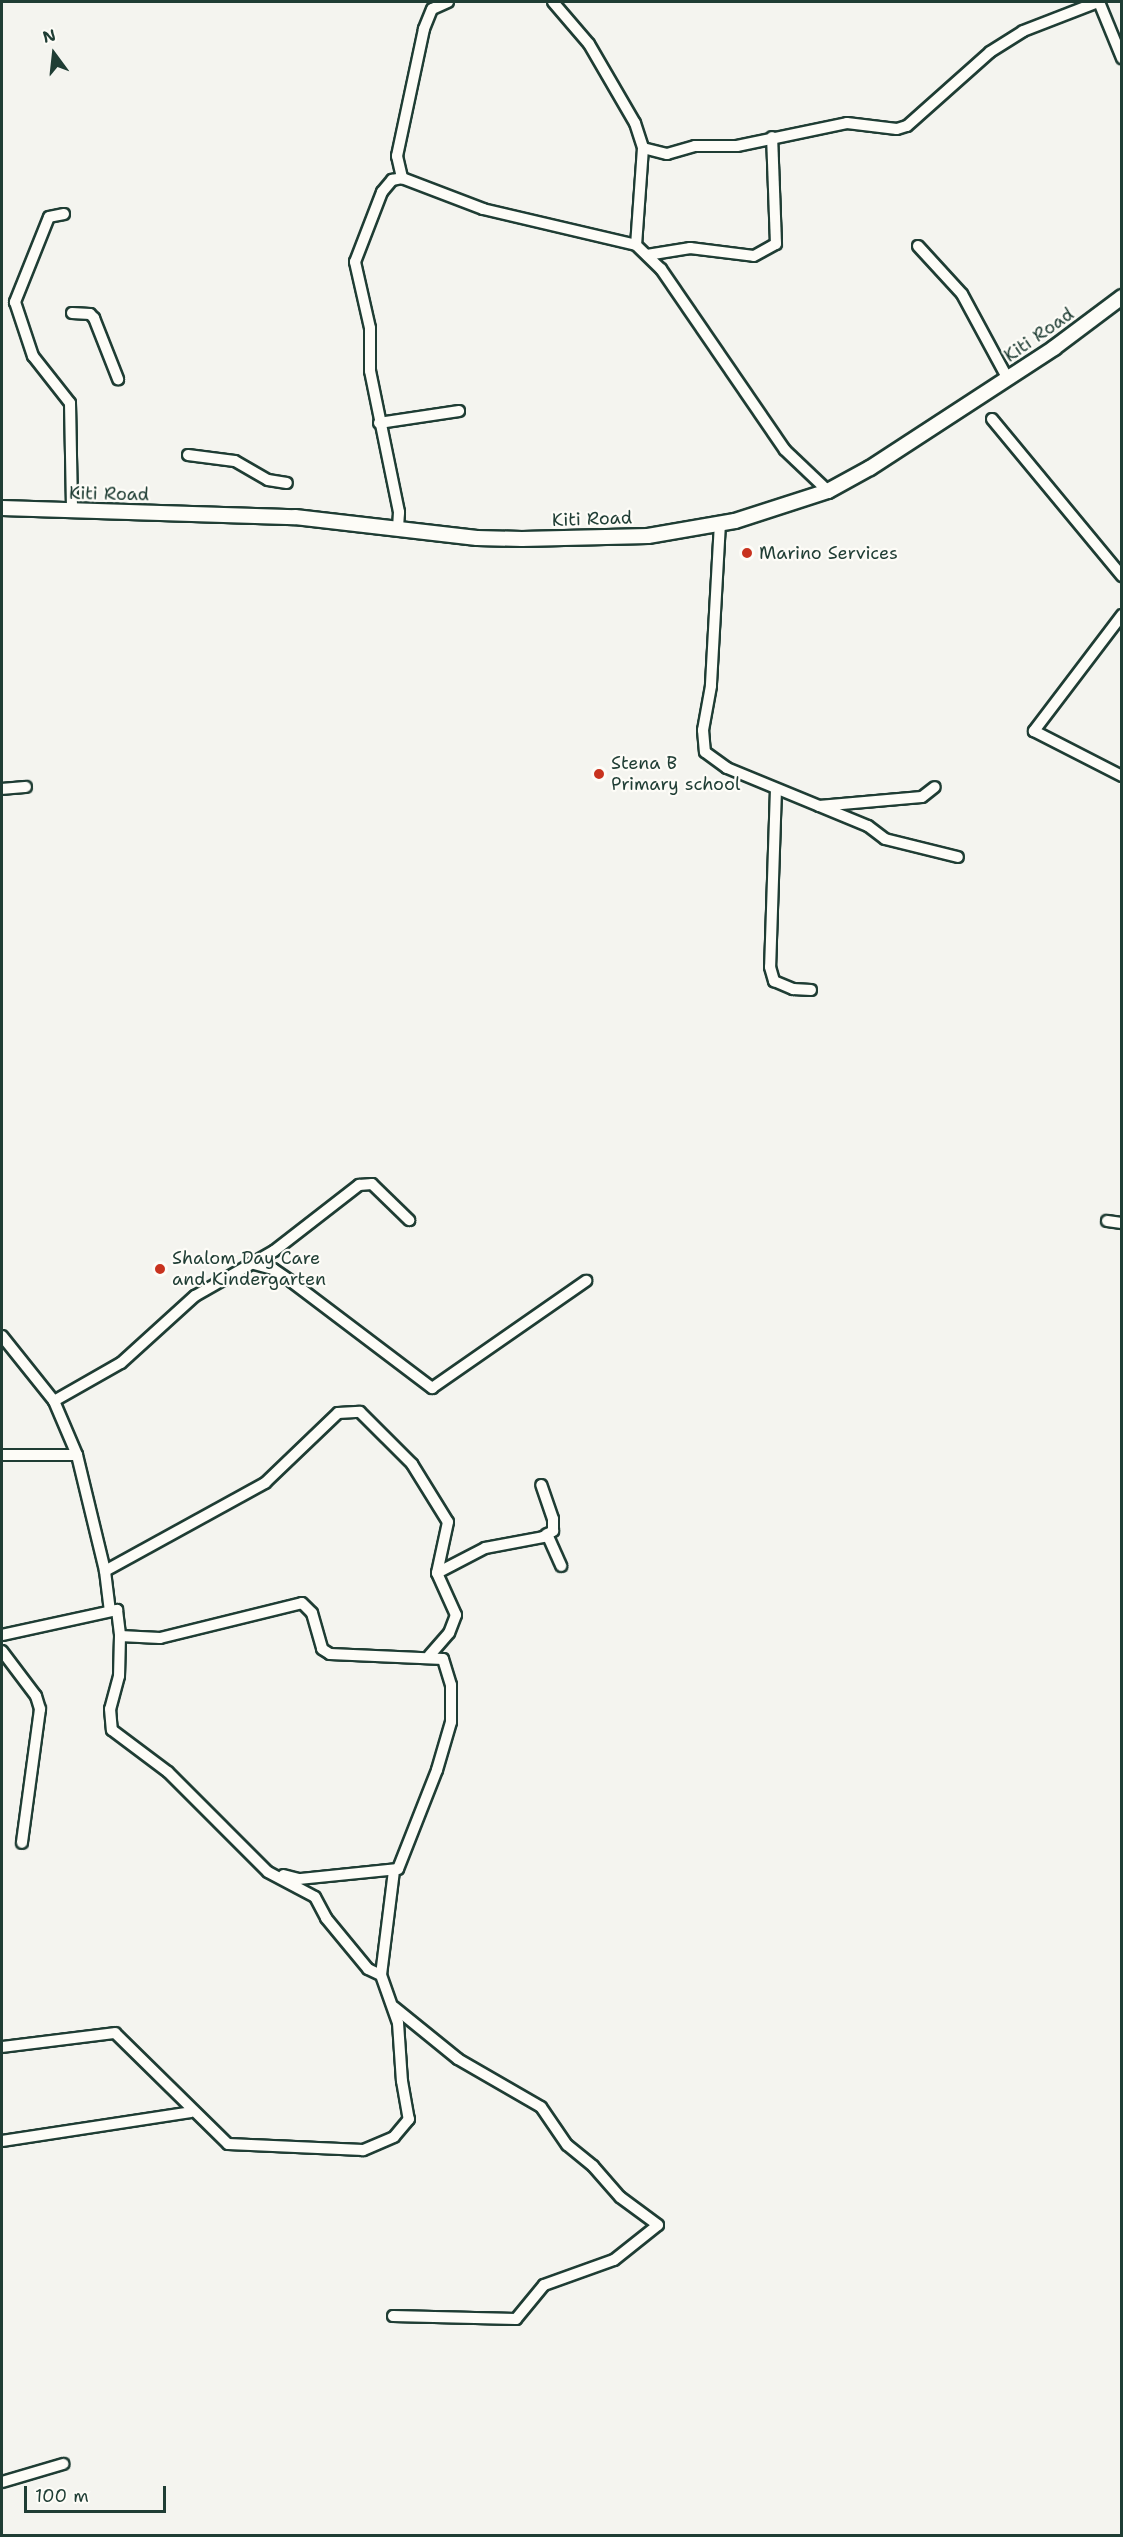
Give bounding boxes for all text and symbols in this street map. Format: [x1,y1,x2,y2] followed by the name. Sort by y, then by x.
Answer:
[24,24,84,84] north arrow
[40,24,58,48] text: N
[1000,303,1078,367] street label: Kiti Road
[69,483,149,505] street label: Kiti Road
[552,507,632,531] street label: Kiti Road
[759,542,898,564] place label: Marino Services
[740,546,754,560] marker: Marino Services
[611,753,740,795] place label: Stena B Primary school
[592,767,606,781] marker: Stena B Primary school
[172,1248,326,1290] place label: Shalom Day Care and Kindergarten
[153,1262,167,1276] marker: Shalom Day Care and Kindergarten
[27,2474,170,2512] scale bar
[35,2484,89,2508] text: 100 m

